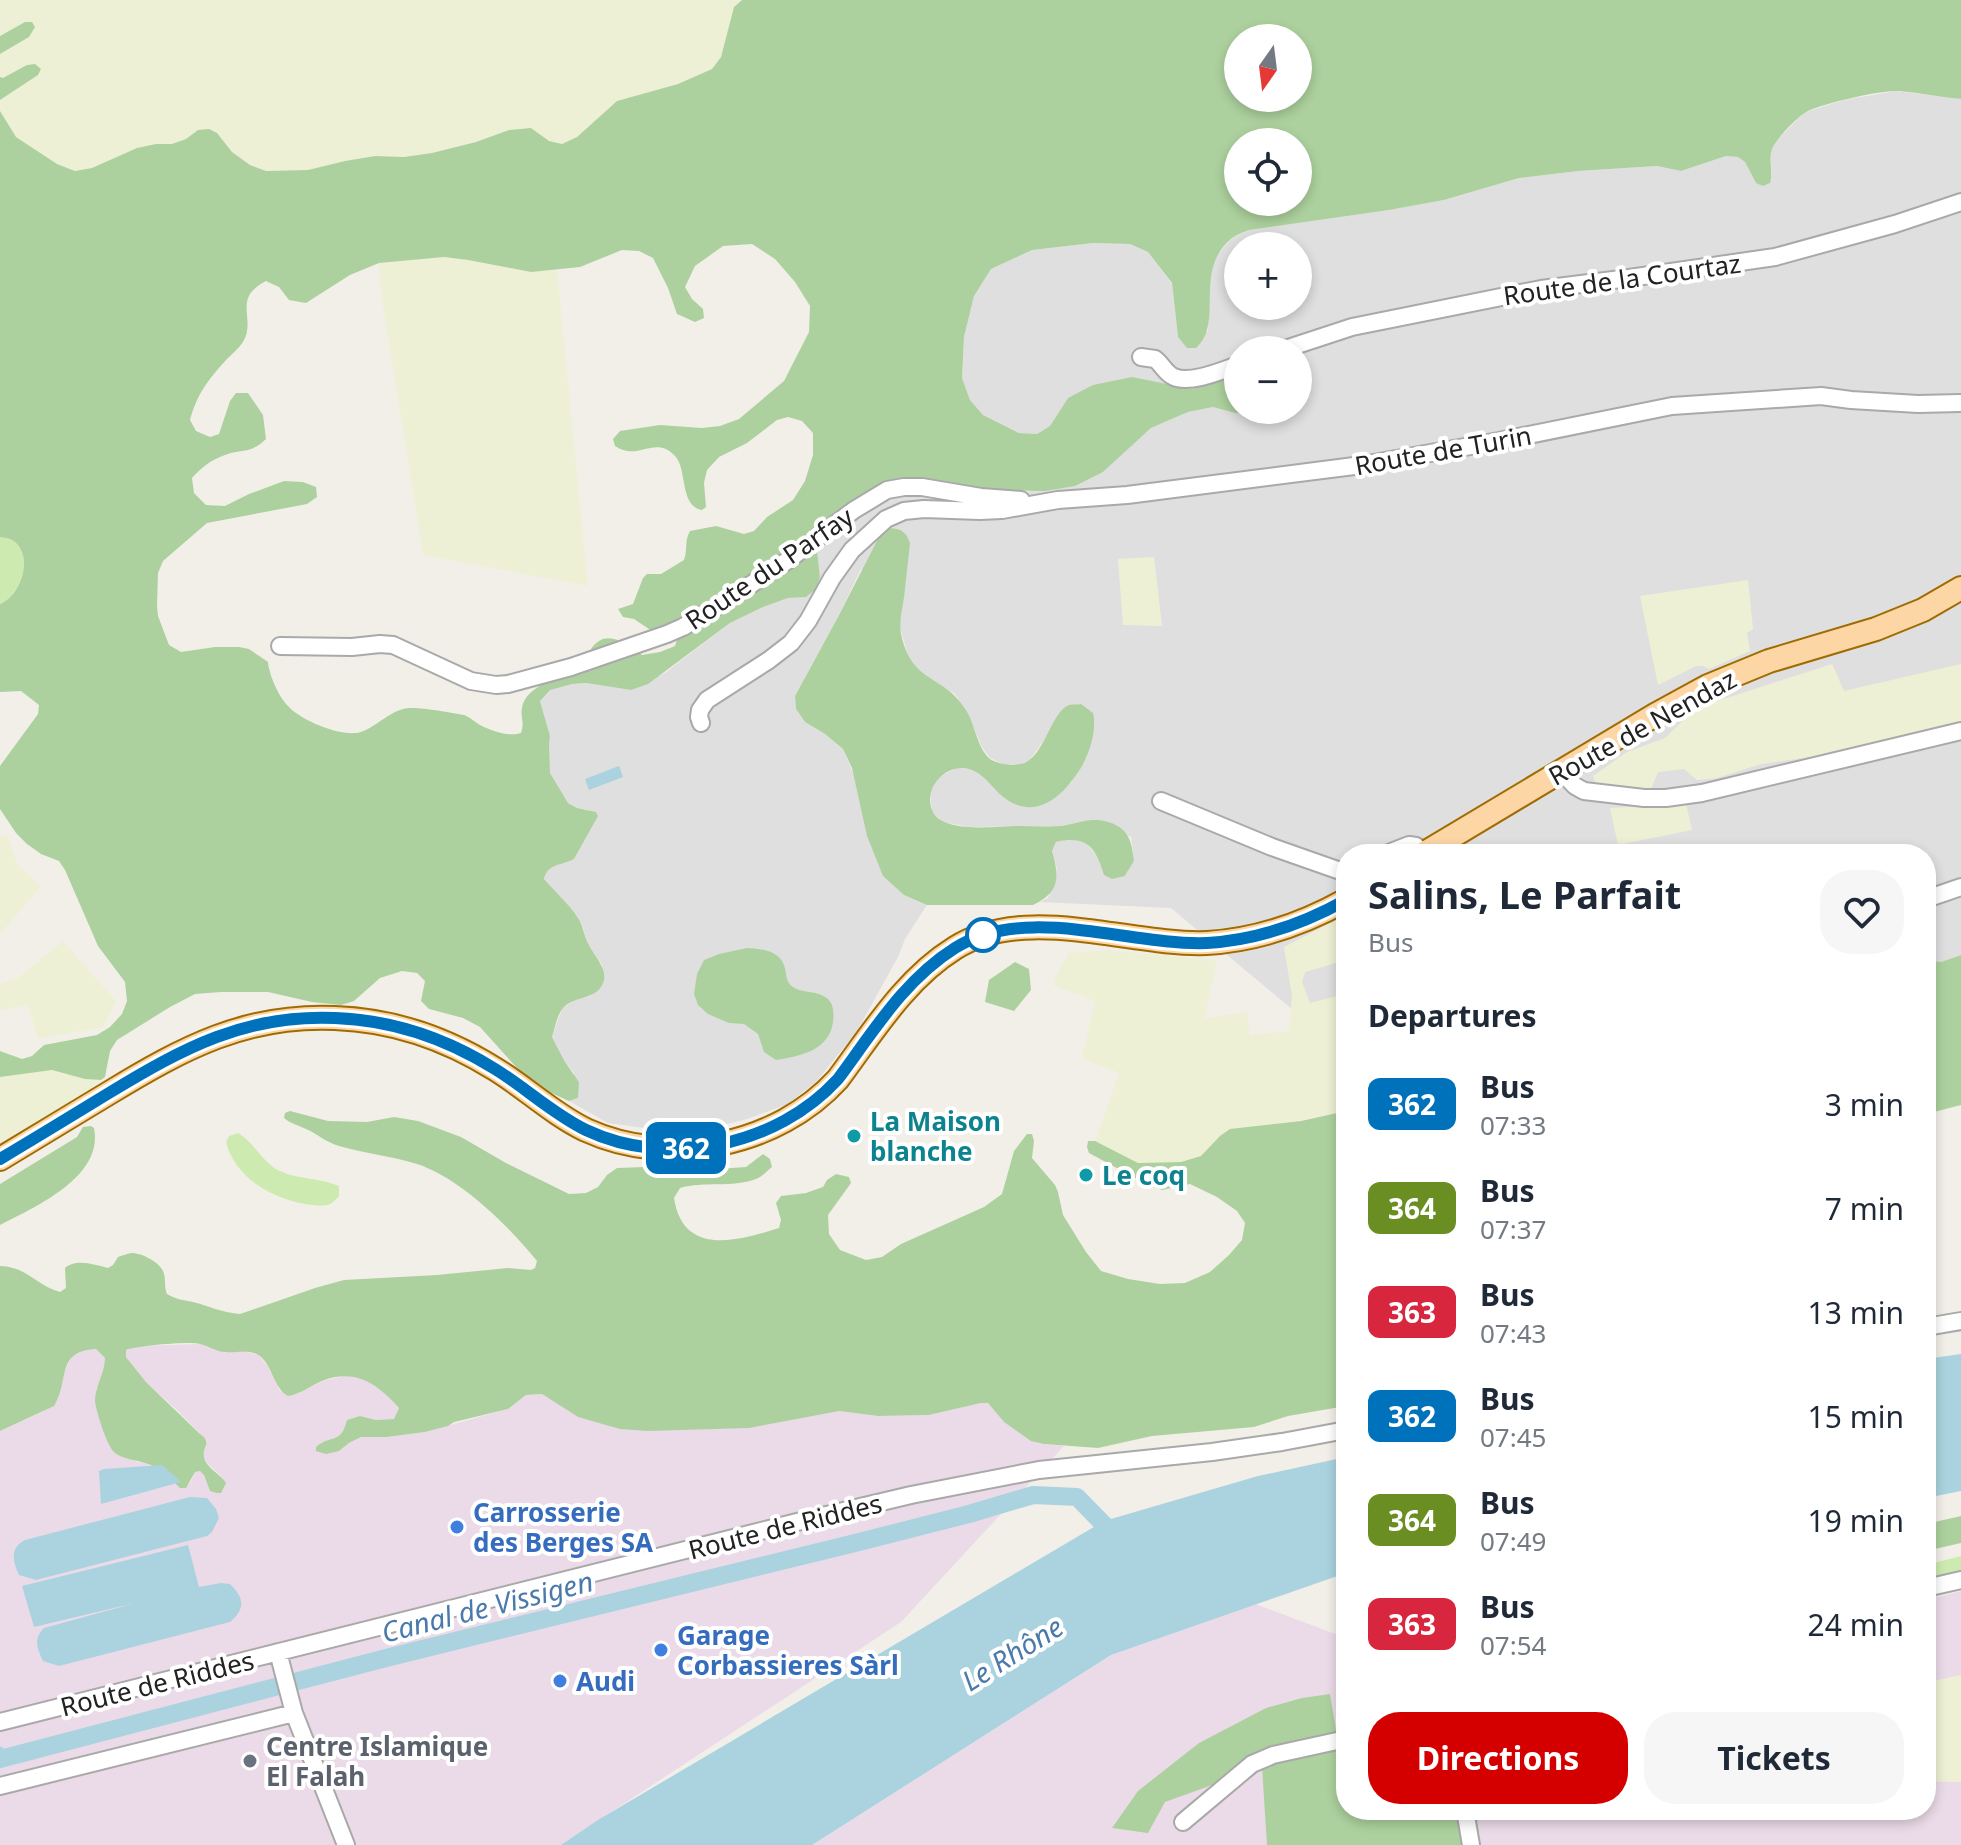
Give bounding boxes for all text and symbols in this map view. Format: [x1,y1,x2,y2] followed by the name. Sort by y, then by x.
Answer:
[1224,24,1312,112] north arrow
[1224,24,1312,424] map controls
[1224,128,1312,216] button: locate
[1224,232,1312,320] button: +
[1501,245,1743,313] street label: Route de la Courtaz
[1224,336,1312,424] button: −
[1352,417,1534,483] street label: Route de Turin
[678,498,861,638] street label: Route du Parfay
[1542,660,1742,794] street label: Route de Nendaz
[1368,868,1681,920] text: Salins, Le Parfait
[1820,870,1904,954] button: heart
[966,918,1000,952] unlabelled marker
[1368,924,1413,960] text: Bus
[1368,995,1537,1036] text: Departures
[1480,1066,1535,1107] text: Bus
[1825,1084,1904,1125] text: 3 min
[1388,1085,1436,1123] text: 362
[870,1103,1001,1169] place label: La Maison blanche
[1480,1107,1546,1143] text: 07:33
[640,1122,732,1174] line badge: 362
[845,1127,863,1145] marker: La Maison blanche
[662,1129,710,1167] text: 362
[1102,1157,1185,1193] place label: Le coq
[1077,1166,1095,1184] marker: Le coq
[1480,1170,1535,1211] text: Bus
[1825,1188,1904,1229] text: 7 min
[1388,1189,1436,1227] text: 364
[1480,1211,1546,1247] text: 07:37
[1480,1274,1535,1315] text: Bus
[1808,1292,1904,1333] text: 13 min
[1388,1293,1436,1331] text: 363
[1480,1315,1546,1351] text: 07:43
[1480,1378,1535,1419] text: Bus
[1808,1396,1904,1437] text: 15 min
[1388,1397,1436,1435] text: 362
[1480,1419,1546,1455] text: 07:45
[1480,1482,1535,1523] text: Bus
[684,1485,886,1567] street label: Route de Riddes
[473,1494,653,1560] place label: Carrosserie des Berges SA
[1808,1500,1904,1541] text: 19 min
[1388,1501,1436,1539] text: 364
[448,1518,466,1536] marker: Carrosserie des Berges SA
[1480,1523,1546,1559] text: 07:49
[377,1561,597,1651] water label: Canal de Vissigen
[1480,1586,1535,1627] text: Bus
[1808,1604,1904,1645] text: 24 min
[1388,1605,1436,1643] text: 363
[954,1607,1070,1699] water label: Le Rhône
[677,1617,899,1683] place label: Garage Corbassieres Sàrl
[1480,1627,1546,1663] text: 07:54
[652,1641,670,1659] marker: Garage Corbassieres Sàrl
[56,1642,258,1724] street label: Route de Riddes
[576,1663,635,1699] place label: Audi
[551,1672,569,1690] marker: Audi
[1368,1712,1628,1804] button: Directions
[1644,1712,1904,1804] button: Tickets
[266,1728,488,1794] place label: Centre Islamique El Falah
[241,1752,259,1770] marker: Centre Islamique El Falah

